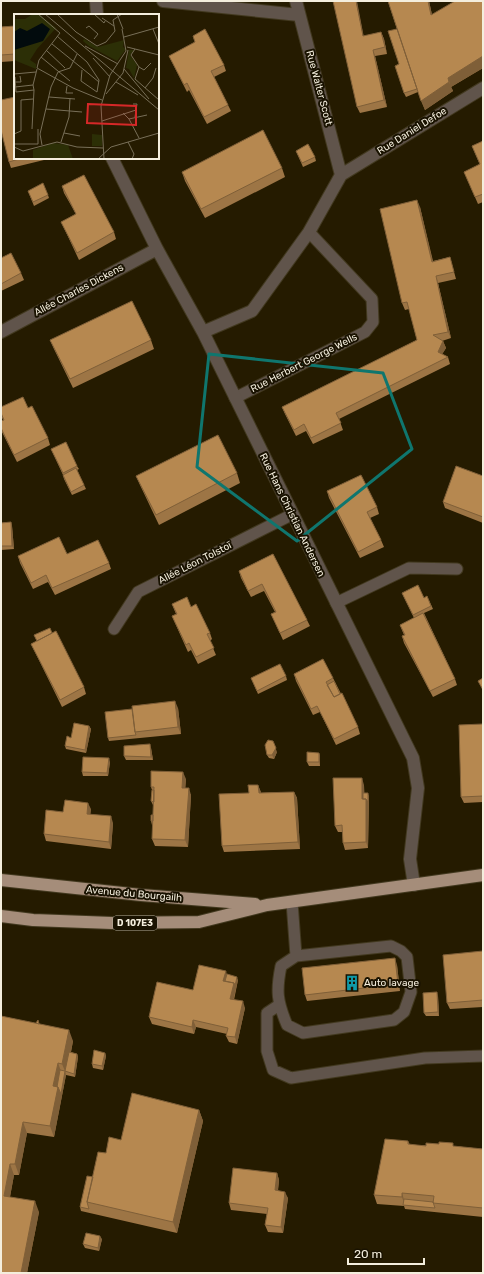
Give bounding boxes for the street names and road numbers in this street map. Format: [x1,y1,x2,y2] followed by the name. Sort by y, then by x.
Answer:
[303,49,335,127] street label: Rue Walter Scott
[375,105,449,157] street label: Rue Daniel Defoe
[32,261,126,319] street label: Allée Charles Dickens
[249,331,359,395] street label: Rue Herbert George Wells
[257,451,327,579] street label: Rue Hans Christian Andersen
[156,539,234,587] street label: Allée Léon Tolstoï
[85,884,183,904] street label: Avenue du Bourgailh
[113,916,157,930] road number: D 107E3

